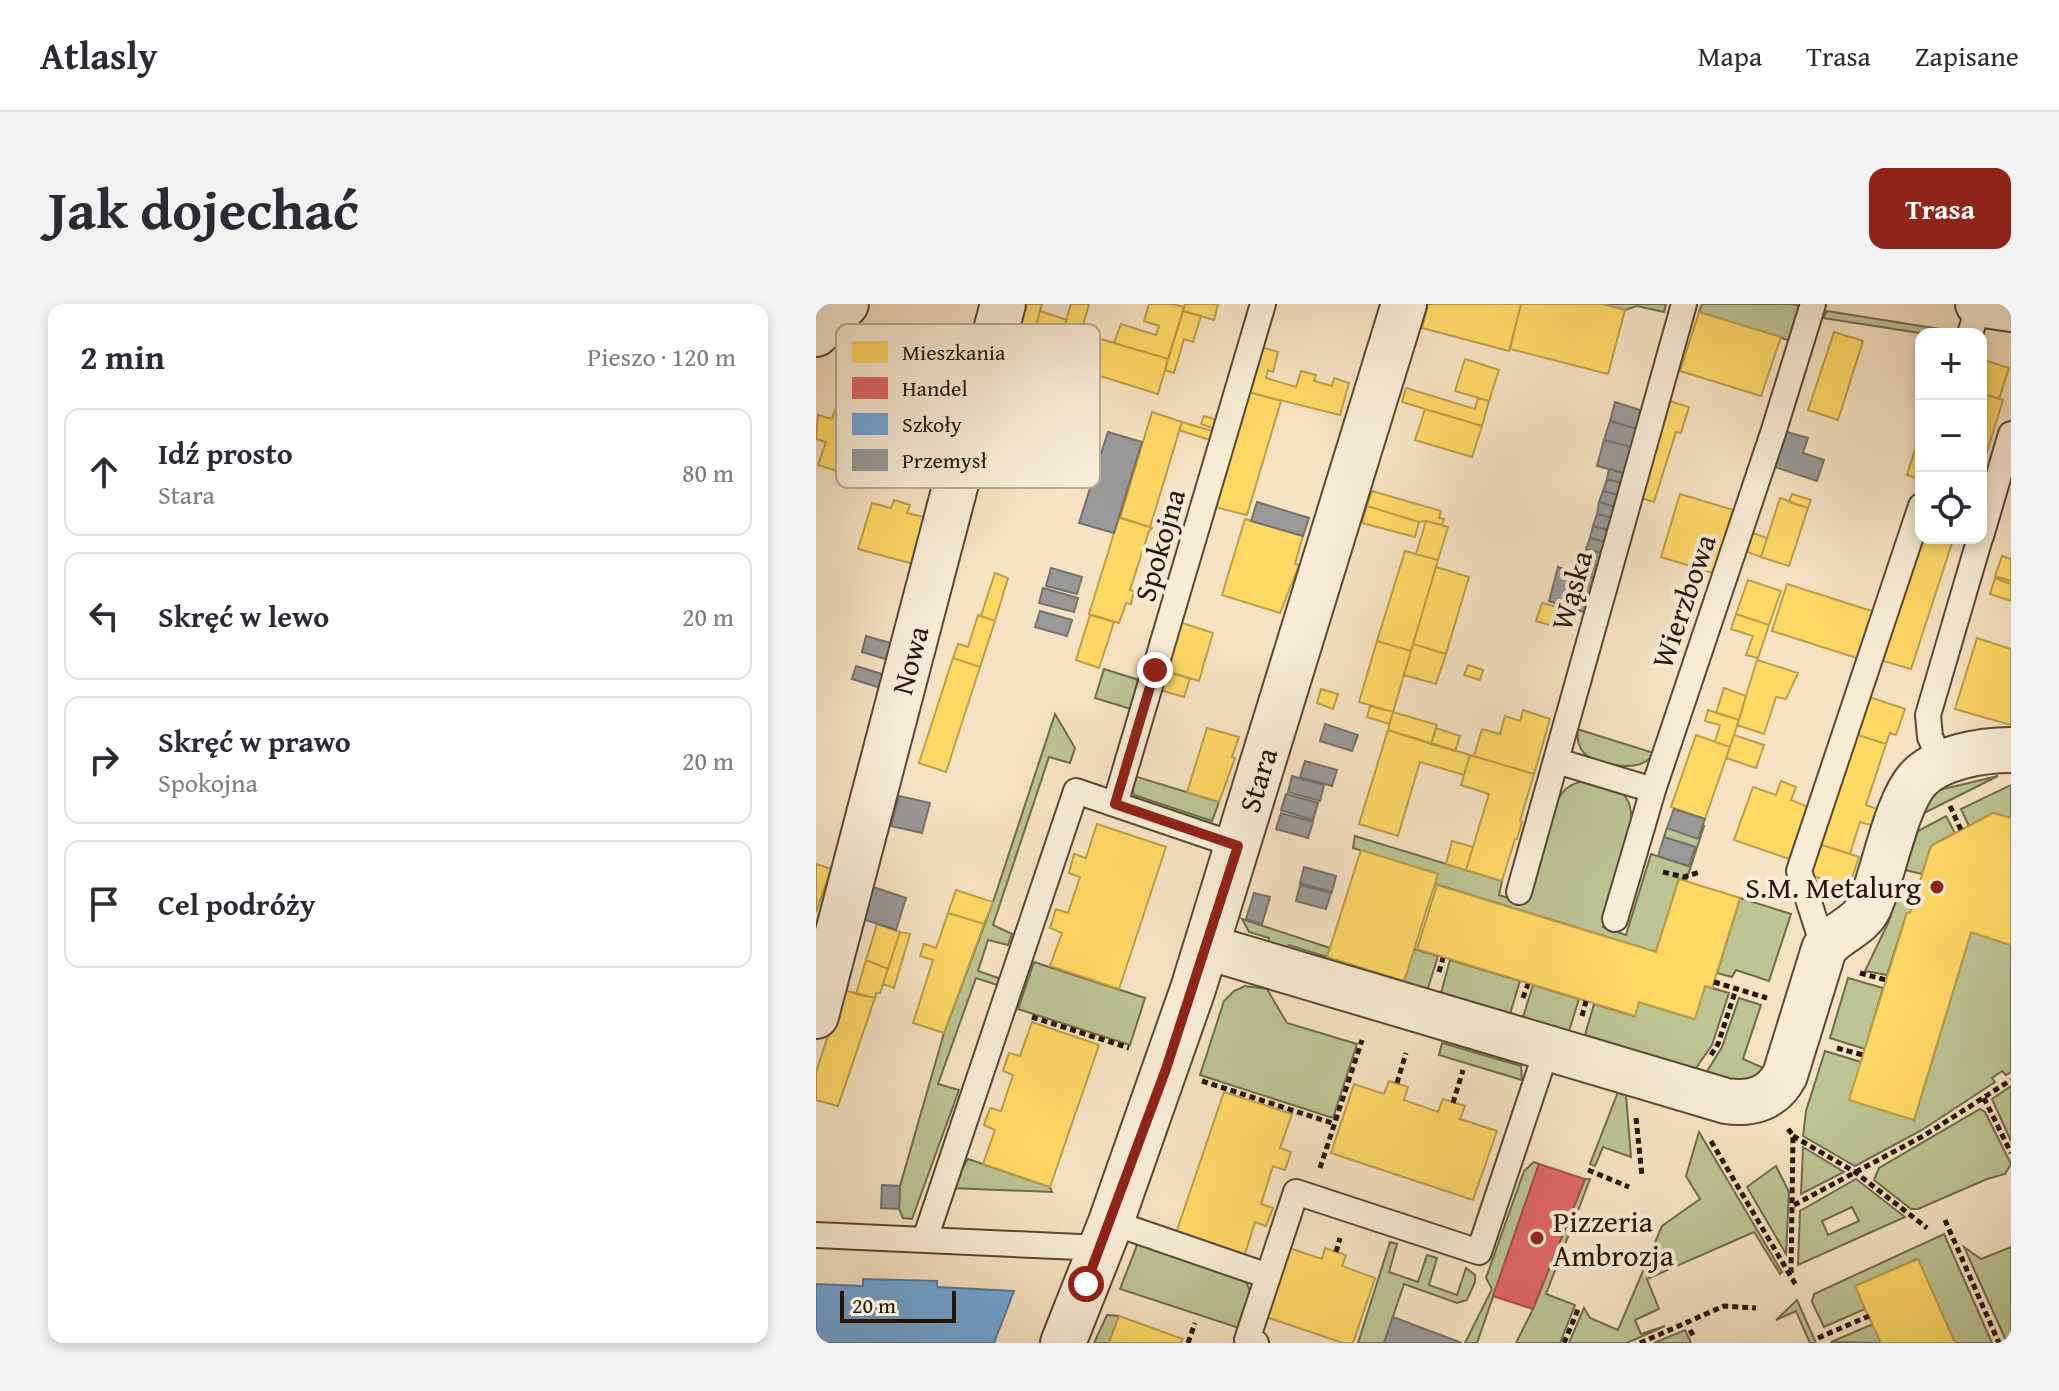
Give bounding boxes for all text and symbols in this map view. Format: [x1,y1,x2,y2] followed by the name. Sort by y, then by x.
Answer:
[40,27,158,83] text: Atlasly
[1698,35,1762,76] text: Mapa
[1806,35,1871,76] text: Trasa
[1915,35,2019,76] text: Zapisane
[48,167,359,250] text: Jak dojechać
[1869,168,2011,249] button: Trasa
[836,324,1100,488] legend
[1915,328,1987,544] map controls
[1915,328,1987,400] button: +
[80,332,165,381] text: 2 min
[902,336,1006,368] text: Mieszkania
[587,337,736,376] text: Pieszo · 120 m
[902,372,968,404] text: Handel
[1915,400,1987,472] button: −
[902,408,962,440] text: Szkoły
[158,431,293,475] text: Idź prosto
[902,444,988,476] text: Przemysł
[82,450,126,494] icon: ahead
[682,453,734,492] text: 80 m
[1915,472,1987,544] button: locate
[158,475,215,514] text: Stara
[1122,484,1196,606] street label: Spokojna
[1640,528,1726,674] street label: Wierzbowa
[1539,545,1603,635] street label: Wąska
[82,594,126,638] icon: left
[158,594,329,638] text: Skręć w lewo
[682,597,734,636] text: 20 m
[879,621,940,699] street label: Nowa
[1137,652,1173,688] route end
[158,719,351,763] text: Skręć w prawo
[82,738,126,782] icon: right
[682,741,734,780] text: 20 m
[1227,742,1288,818] street label: Stara
[158,763,258,802] text: Spokojna
[1745,865,1921,909] place label: S.M. Metalurg
[1928,878,1946,896] marker: S.M. Metalurg
[82,882,126,926] icon: arrive
[158,882,315,926] text: Cel podróży
[1553,1199,1674,1277] place label: Pizzeria Ambrozja
[1528,1229,1546,1247] marker: Pizzeria Ambrozja
[1068,1266,1104,1302] route start
[840,1287,956,1323] scale bar
[852,1289,896,1321] text: 20 m

